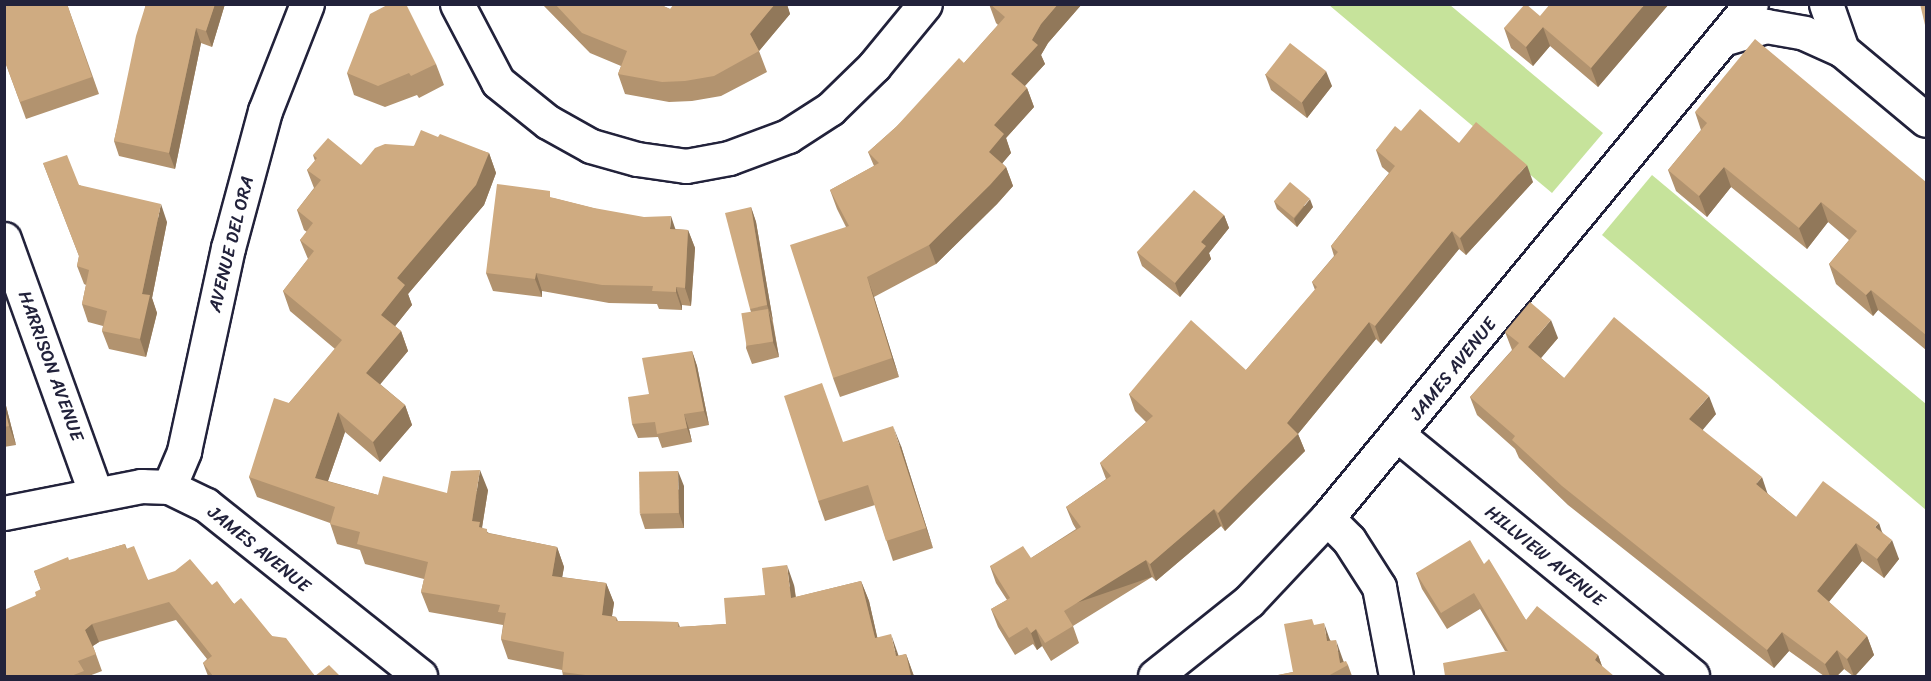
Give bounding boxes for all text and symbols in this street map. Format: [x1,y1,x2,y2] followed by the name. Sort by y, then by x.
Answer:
[204,174,258,314] street label: AVENUE DEL ORA
[14,288,88,444] street label: HARRISON AVENUE
[1405,313,1501,425] street label: JAMES AVENUE
[203,501,315,597] street label: JAMES AVENUE
[1481,501,1609,611] street label: HILLVIEW AVENUE

